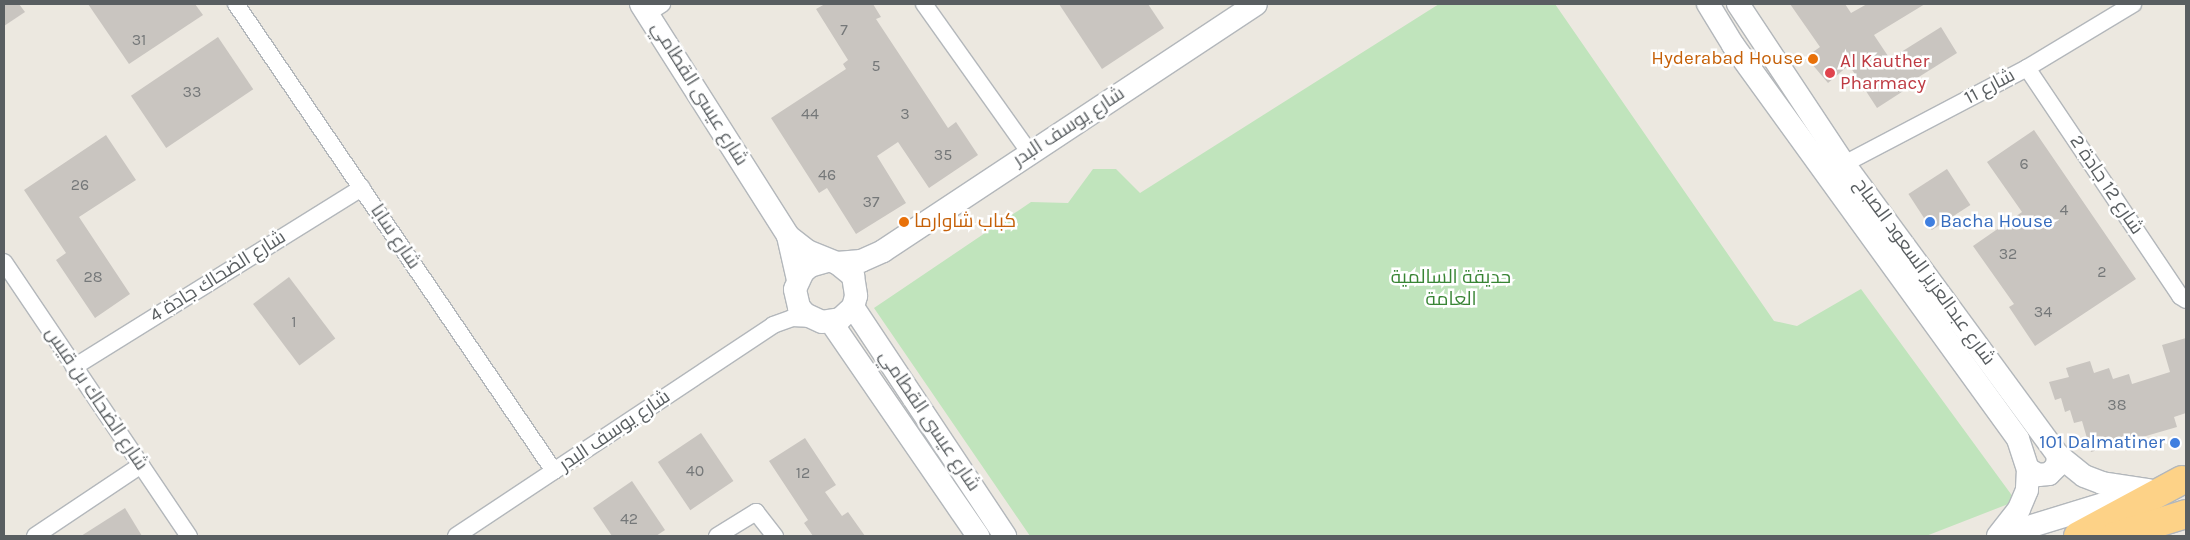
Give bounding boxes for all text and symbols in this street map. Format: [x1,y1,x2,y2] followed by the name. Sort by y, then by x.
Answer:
[646,18,752,170] street label: شارع عيسى القطامي
[840,20,848,40] house number: 7
[132,30,146,50] house number: 31
[1651,48,1803,70] place label: Hyderabad House
[1840,51,1929,95] place label: Al Kauther Pharmacy
[1807,53,1819,65] marker: Hyderabad House
[871,56,881,76] house number: 5
[1961,64,2019,110] street label: شارع 11
[1824,67,1836,79] marker: Al Kauther Pharmacy
[183,82,201,102] house number: 33
[1009,82,1129,172] street label: شارع يوسف البدر
[801,104,819,124] house number: 44
[900,104,910,124] house number: 3
[2064,131,2148,239] street label: شارع 12 جادة 2
[934,145,952,165] house number: 35
[2019,154,2029,174] house number: 6
[818,165,836,185] house number: 46
[1849,174,1999,370] street label: شارع عبدالعزيز السعود الصباح
[71,175,89,195] house number: 26
[863,192,879,212] house number: 37
[365,200,425,274] street label: شارع سابا
[2060,200,2068,220] house number: 4
[914,211,1016,233] place label: كباب شاوارما
[1940,211,2053,233] place label: Bacha House
[898,216,910,228] marker: كباب شاوارما
[1924,216,1936,228] marker: Bacha House
[146,226,290,328] street label: شارع الضحاك جادة 4
[1999,244,2017,264] house number: 32
[2097,262,2107,282] house number: 2
[83,267,103,287] house number: 28
[1391,267,1511,311] park label: حديقة السالمية العامة
[2034,302,2052,322] house number: 34
[291,312,297,332] house number: 1
[40,323,152,475] street label: شارع الضحاك بن قيس
[873,346,985,496] street label: شارع عيسى القطامي
[555,386,675,476] street label: شارع يوسف البدر
[2107,395,2127,415] house number: 38
[2039,432,2165,454] place label: 101 Dalmatiner
[2169,437,2181,449] marker: 101 Dalmatiner
[686,461,704,481] house number: 40
[796,463,810,483] house number: 12
[620,509,638,529] house number: 42

